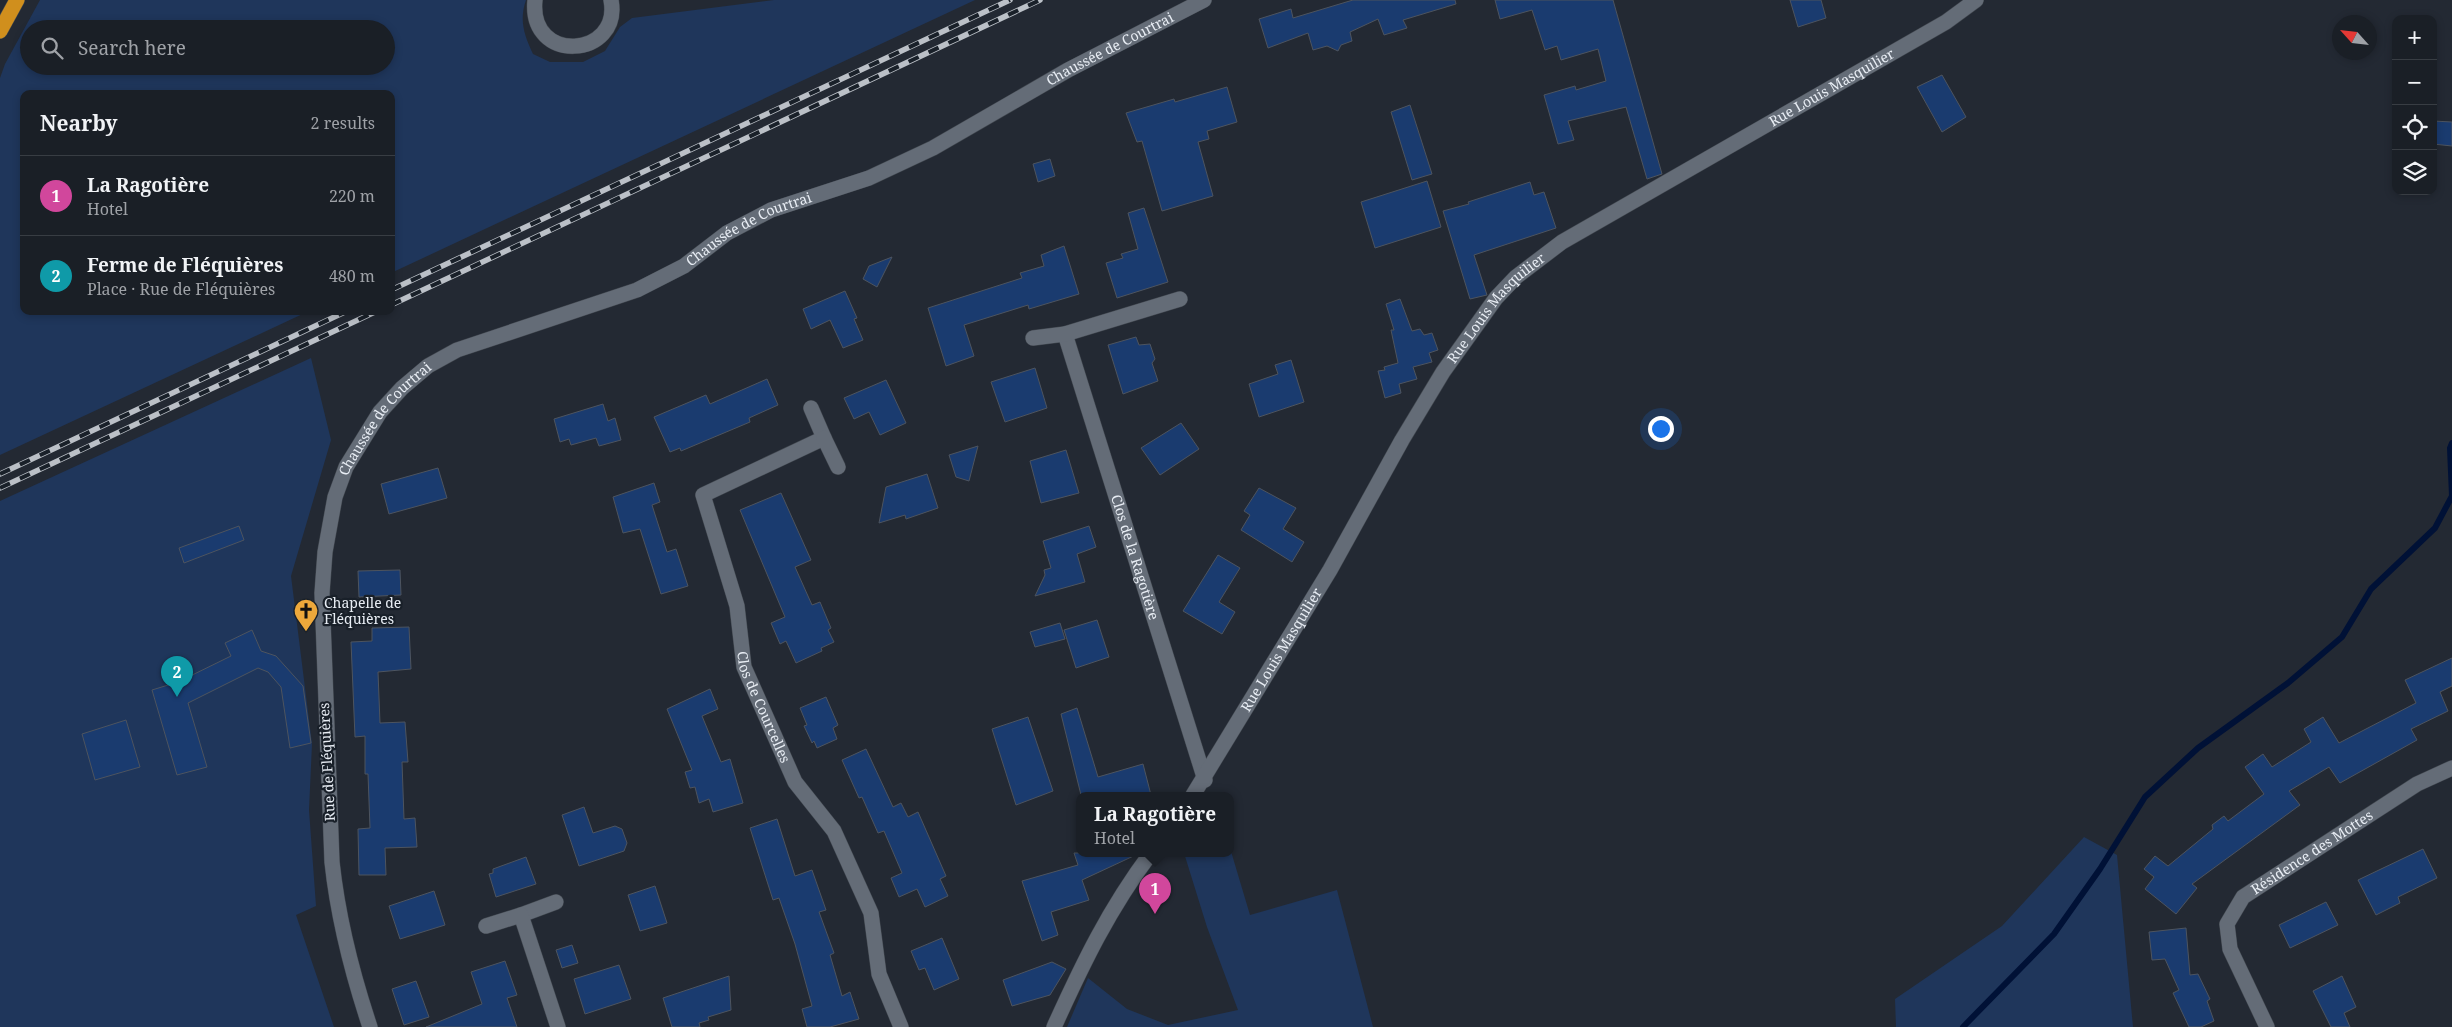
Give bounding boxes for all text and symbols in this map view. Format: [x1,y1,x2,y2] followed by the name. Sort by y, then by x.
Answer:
[1042,7,1177,90] street label: Chaussée de Courtrai
[2332,15,2377,60] north arrow
[2392,15,2437,195] map controls
[2392,15,2437,60] button: +
[20,20,395,75] search box
[38,34,66,62] icon: search
[78,35,186,61] text: Search here
[1765,43,1898,131] street label: Rue Louis Masquilier
[2392,60,2437,105] button: −
[2392,105,2437,150] button: locate
[40,109,118,137] text: Nearby
[311,112,375,134] text: 2 results
[2392,150,2437,195] button: layers
[87,172,209,198] text: La Ragotière
[51,185,61,207] text: 1
[329,185,375,207] text: 220 m
[682,187,814,270] street label: Chaussée de Courtrai
[87,198,128,220] text: Hotel
[1442,248,1549,367] street label: Rue Louis Masquilier
[87,252,283,278] text: Ferme de Fléquières
[51,265,61,287] text: 2
[329,265,375,287] text: 480 m
[87,278,275,300] text: Place · Rue de Fléquières
[334,357,435,478] street label: Chaussée de Courtrai
[1648,416,1674,442] your location
[1107,492,1164,622] street label: Clos de la Ragotière
[1236,584,1326,715] street label: Rue Louis Masquilier
[324,593,401,628] place label: Chapelle de Fléquières
[293,598,319,632] church icon: Chapelle de Fléquières
[733,650,795,766] street label: Clos de Courcelles
[161,656,193,697] pin: 2
[314,702,339,822] street label: Rue de Fléquières
[1076,792,1234,857] popup
[1094,801,1216,827] text: La Ragotière
[2247,805,2376,898] street label: Résidence des Mottes
[1094,827,1135,849] text: Hotel
[1139,873,1171,914] pin: 1

